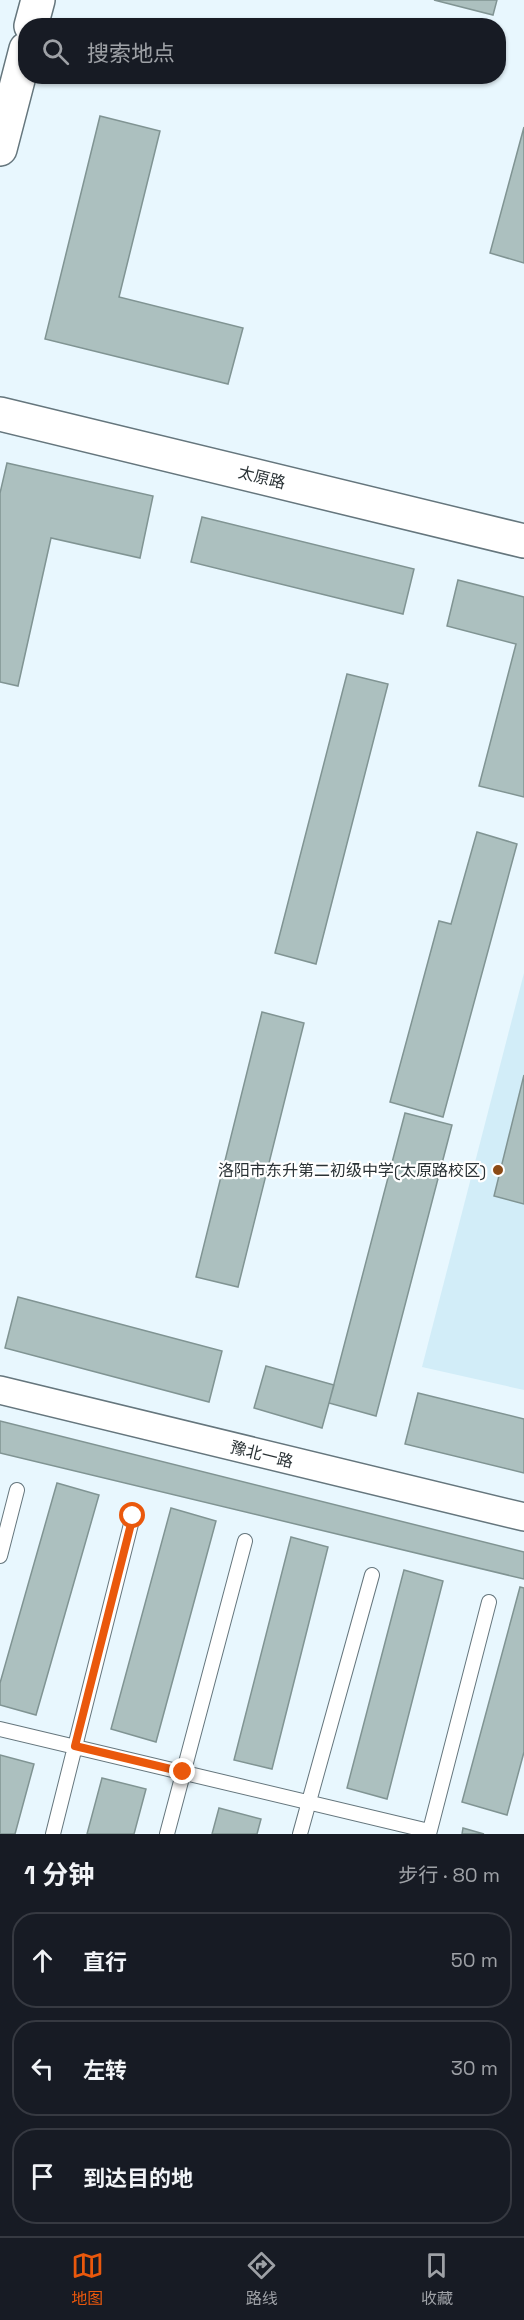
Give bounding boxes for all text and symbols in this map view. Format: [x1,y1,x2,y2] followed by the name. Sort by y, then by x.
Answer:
[18,18,506,84] search box
[39,35,72,68] icon: search
[87,39,175,67] text: 搜索地点
[236,461,288,493] street label: 太原路
[218,1160,486,1181] place label: 洛阳市东升第二初级中学(太原路校区)
[491,1163,505,1177] marker: 洛阳市东升第二初级中学(太原路校区)
[228,1437,295,1472] street label: 豫北一路
[119,1502,145,1528] route start
[169,1758,195,1784] route end
[24,1858,94,1892] text: 1 分钟
[398,1862,500,1888] text: 步行 · 80 m
[26,1944,59,1977] icon: ahead
[451,1947,498,1973] text: 50 m
[83,1948,127,1976] text: 直行
[26,2052,59,2085] icon: left
[451,2055,498,2081] text: 30 m
[83,2056,127,2084] text: 左转
[26,2160,59,2193] icon: arrive
[83,2164,193,2192] text: 到达目的地
[71,2249,104,2309] tab: 地图
[245,2249,278,2309] tab: 路线
[420,2249,453,2309] tab: 收藏

